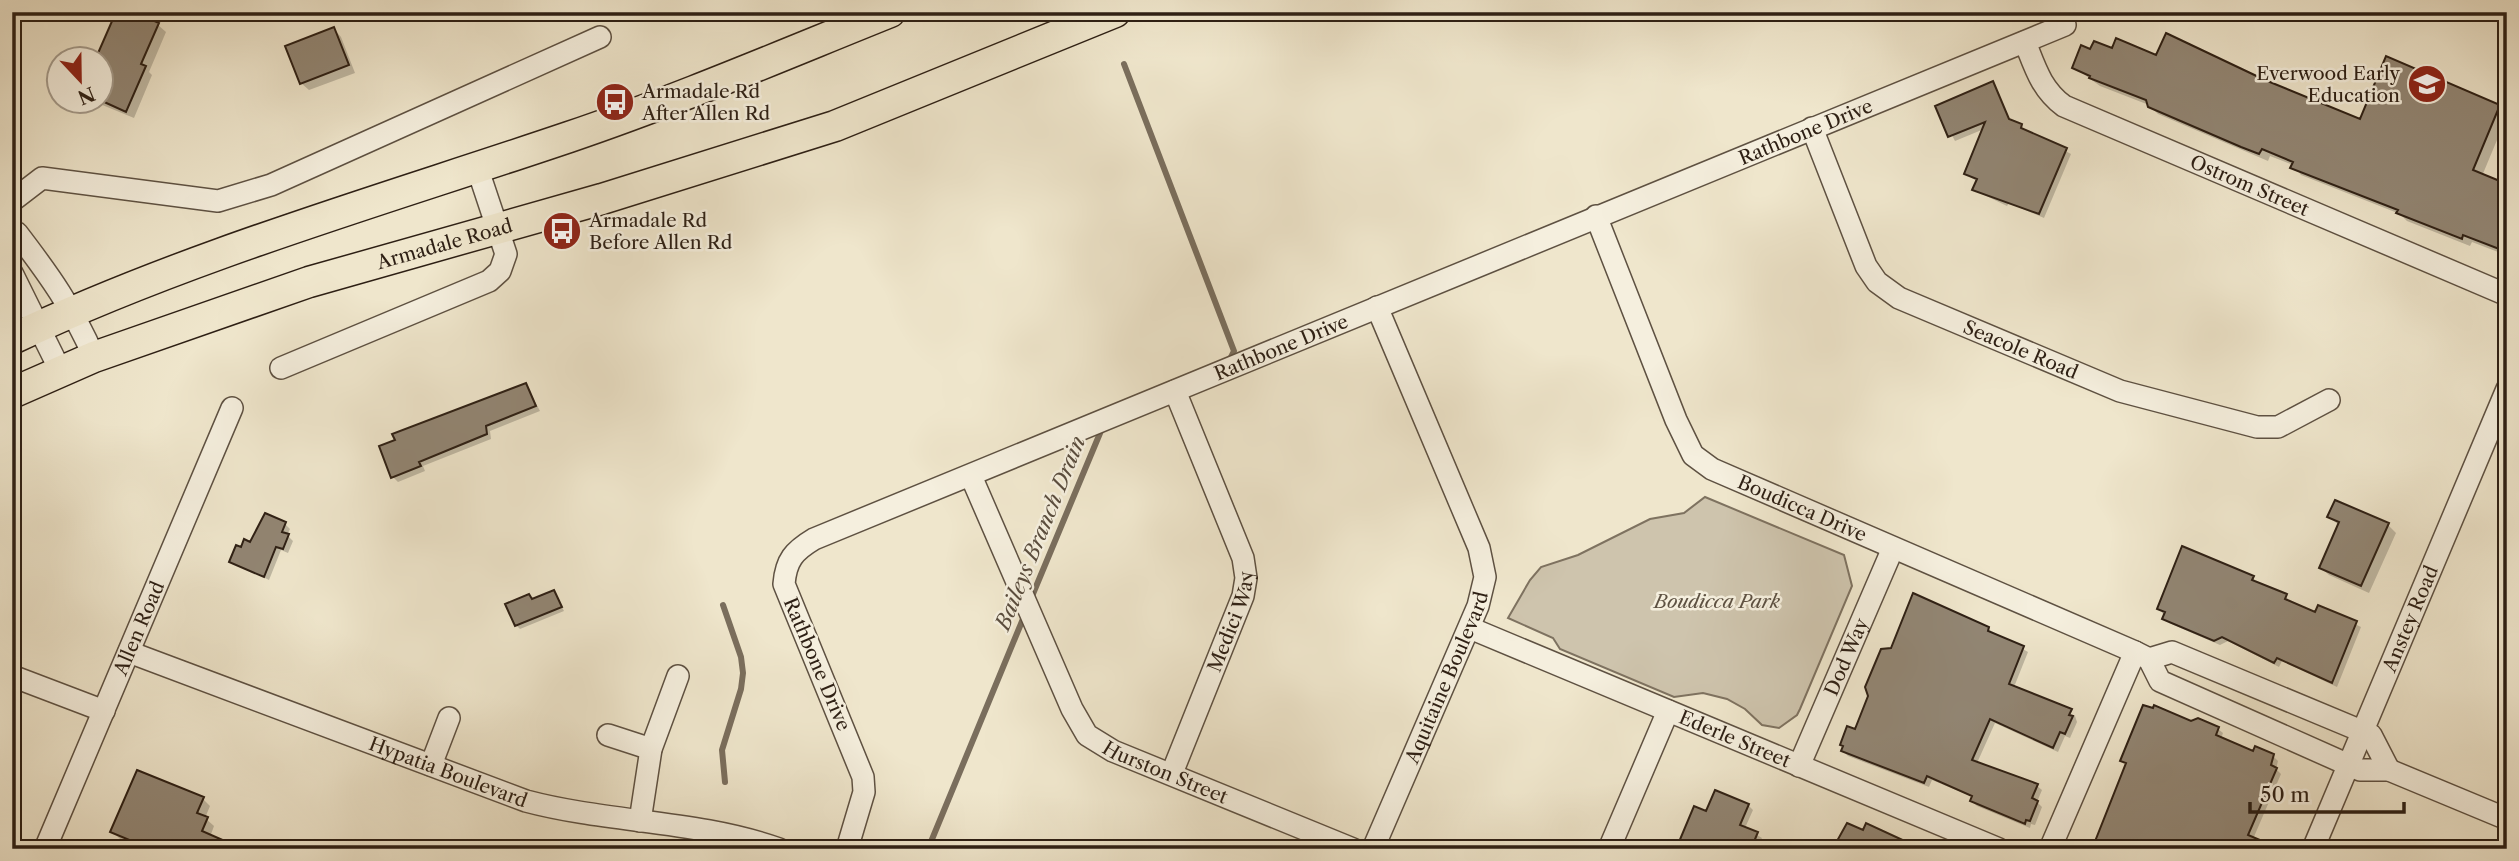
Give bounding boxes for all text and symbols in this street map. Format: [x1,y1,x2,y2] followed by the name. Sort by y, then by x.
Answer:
[46,46,116,116] north arrow
[2256,62,2400,107] place label: Everwood Early Education
[2406,63,2448,105] school or university icon: Everwood Early Education
[641,80,771,125] place label: Armadale Rd After Allen Rd
[594,81,636,123] bus stop icon: Armadale Rd After Allen Rd
[74,82,98,109] text: N
[1735,94,1876,169] street label: Rathbone Drive
[2187,150,2313,221] street label: Ostrom Street
[588,209,733,254] place label: Armadale Rd Before Allen Rd
[541,210,583,252] bus stop icon: Armadale Rd Before Allen Rd
[373,213,515,274] street label: Armadale Road
[1211,309,1351,385] street label: Rathbone Drive
[1960,315,2082,384] street label: Seacole Road
[989,432,1090,635] water label: Baileys Branch Drain
[1734,470,1870,546] street label: Boudicca Drive
[2377,562,2443,676] street label: Anstey Road
[1202,569,1258,675] street label: Medici Way
[108,577,169,680] street label: Allen Road
[1400,589,1493,768] street label: Aquitaine Boulevard
[1652,590,1780,613] park label: Boudicca Park
[779,594,855,734] street label: Rathbone Drive
[1819,614,1873,699] street label: Dod Way
[1676,705,1794,772] street label: Ederle Street
[366,732,531,812] street label: Hypatia Boulevard
[1098,736,1232,808] street label: Hurston Street
[2250,770,2404,814] scale bar
[2260,782,2310,807] text: 50 m

